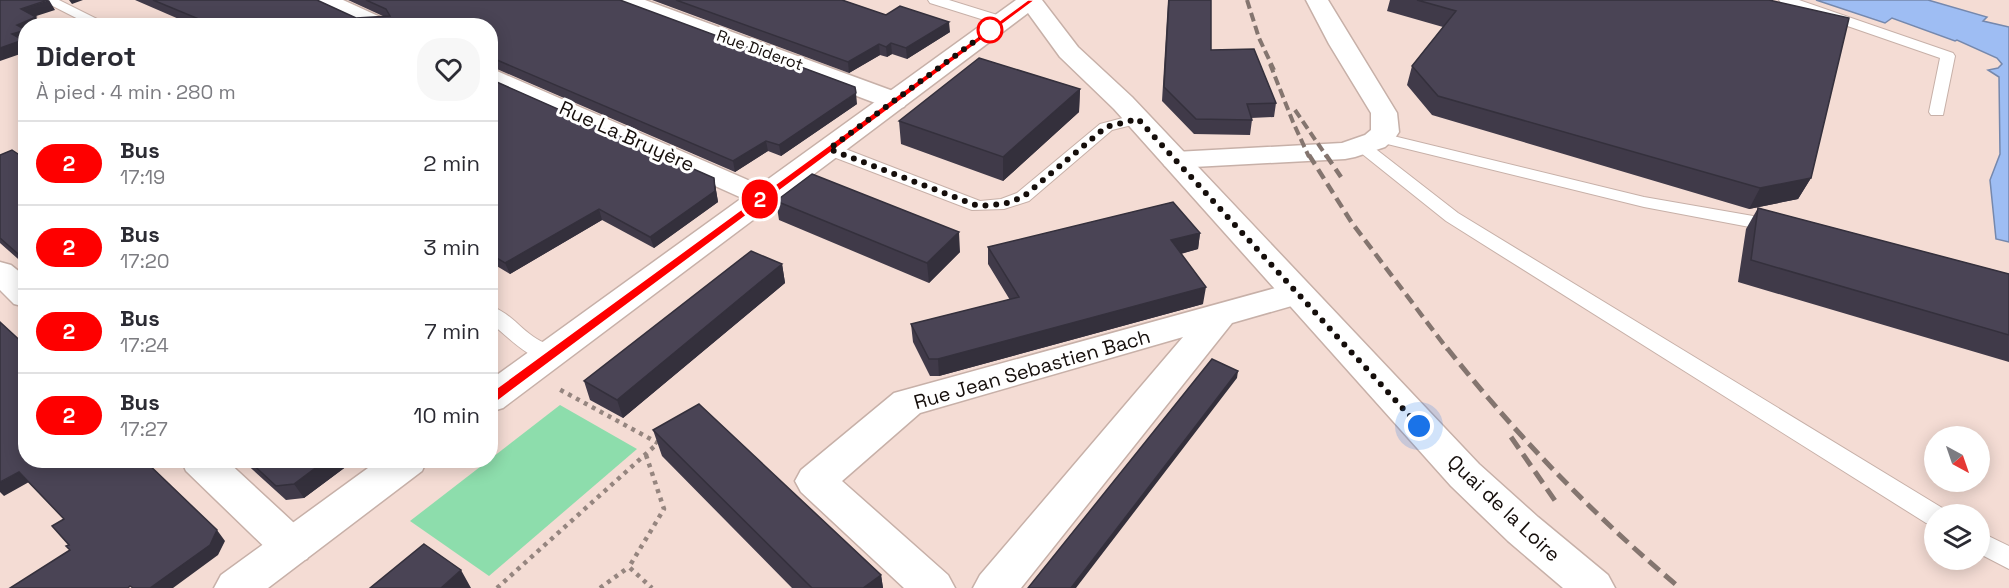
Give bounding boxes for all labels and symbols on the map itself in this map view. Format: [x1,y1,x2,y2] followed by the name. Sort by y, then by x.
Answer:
[977,17,1003,43] unlabelled marker
[714,25,806,75] street label: Rue Diderot
[555,95,699,177] street label: Rue La Bruyère
[740,180,780,218] line badge: 2
[911,323,1153,415] street label: Rue Jean Sebastien Bach
[1404,411,1434,441] your location
[1924,426,1990,492] north arrow
[1442,449,1566,567] street label: Quai de la Loire

